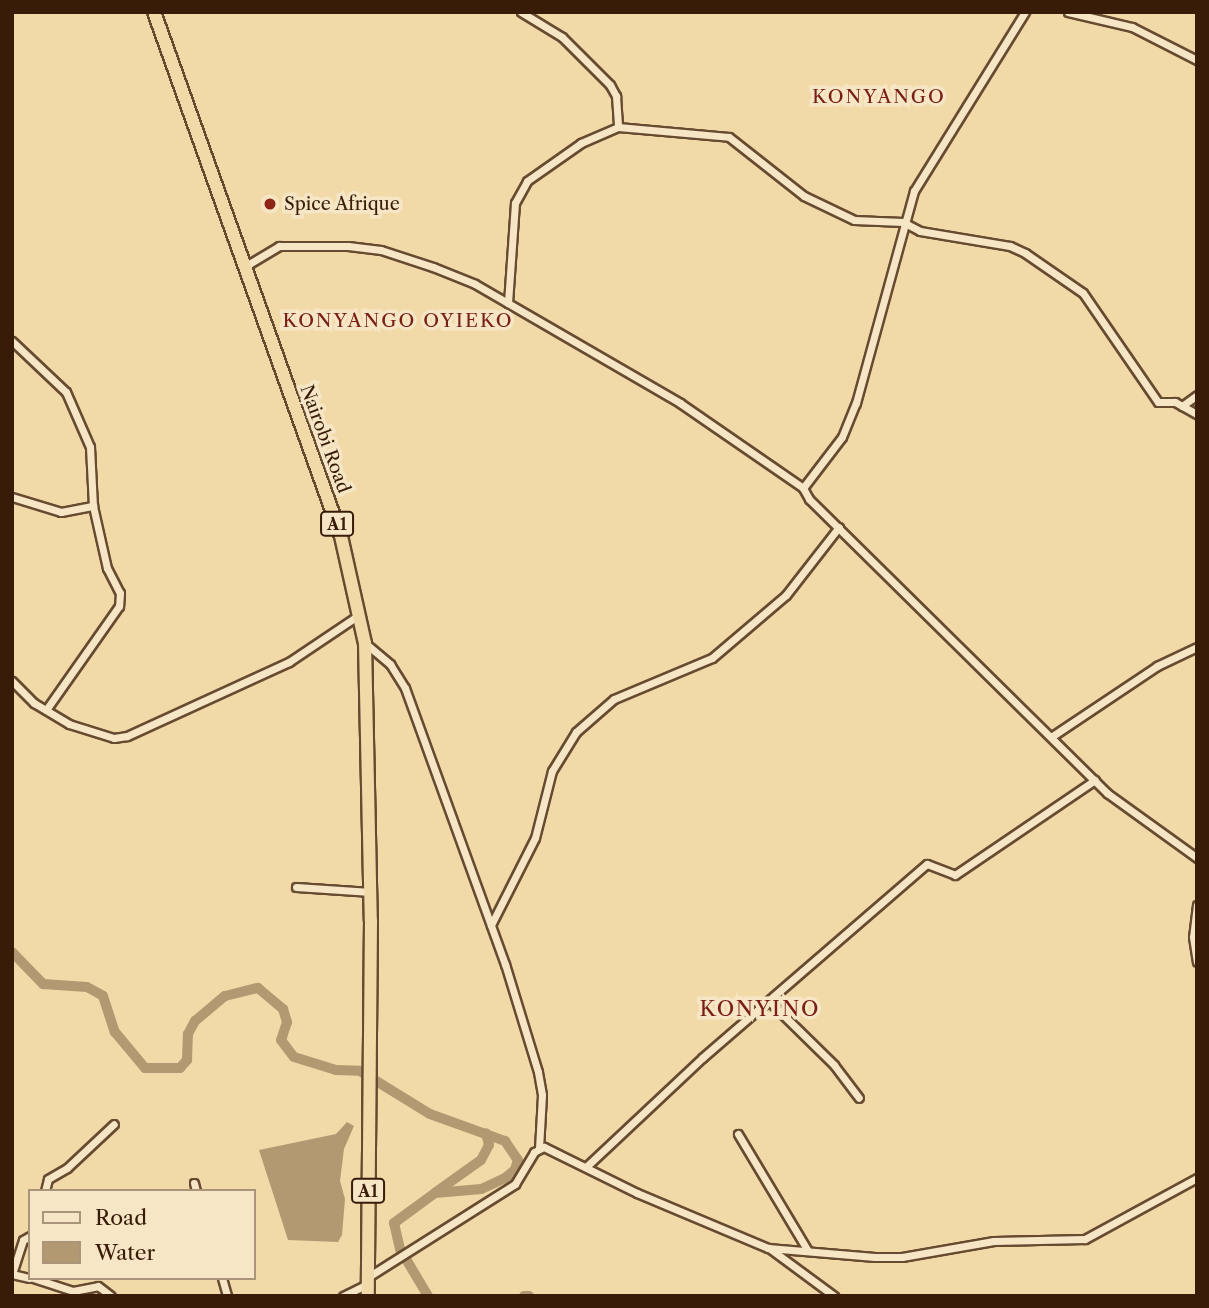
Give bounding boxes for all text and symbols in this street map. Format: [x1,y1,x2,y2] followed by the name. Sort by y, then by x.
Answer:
[813,86,945,108] district label: KONYANGO
[284,193,400,215] place label: Spice Afrique
[262,196,278,212] marker: Spice Afrique
[284,310,512,332] district label: KONYANGO OYIEKO
[295,382,355,496] street label: Nairobi Road
[320,512,354,537] road number: A1
[700,996,820,1022] district label: KONYINO
[350,1178,386,1204] road number: A1
[28,1189,256,1280] legend
[95,1205,147,1230] text: Road
[95,1240,155,1265] text: Water

